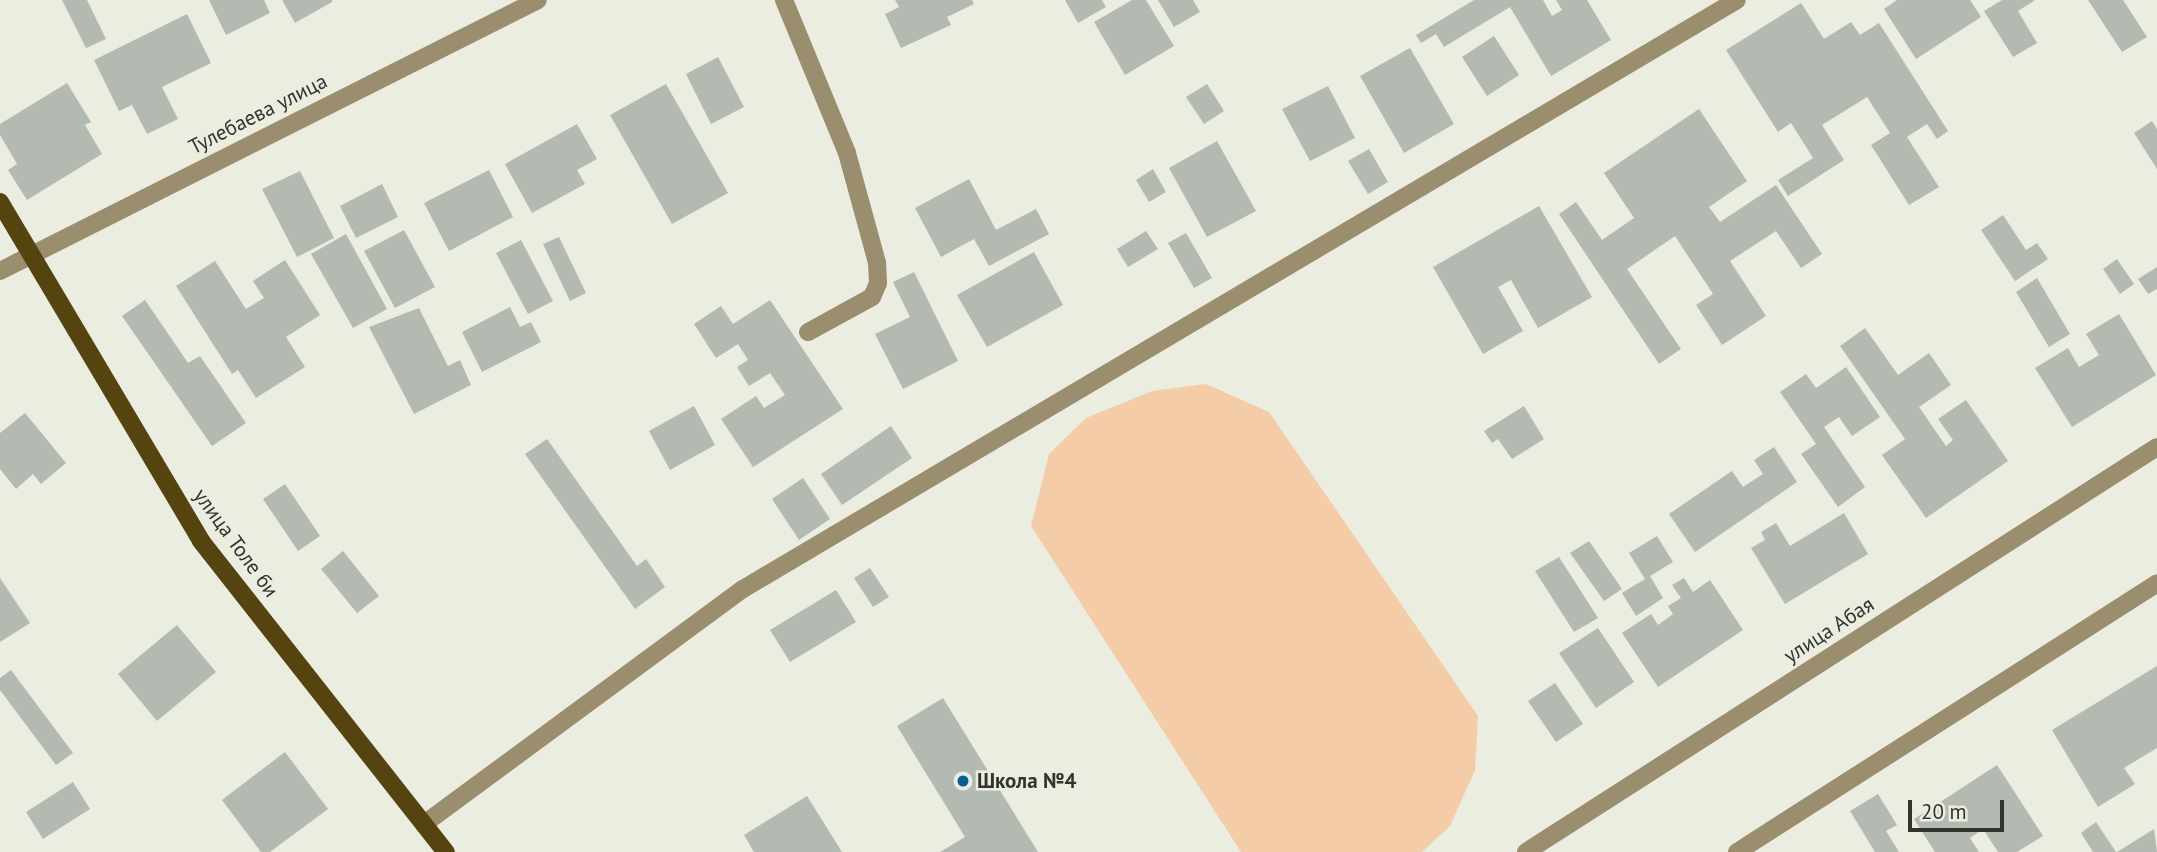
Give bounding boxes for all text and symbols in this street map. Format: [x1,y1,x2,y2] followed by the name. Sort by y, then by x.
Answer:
[185,68,331,160] street label: Тулебаева улица
[188,484,284,602] street label: улица Толе би
[1779,591,1879,669] street label: улица Абая
[977,768,1076,794] place label: Школа №4
[955,773,971,789] marker: Школа №4
[1912,786,2008,830] scale bar
[1921,798,1967,825] text: 20 m

